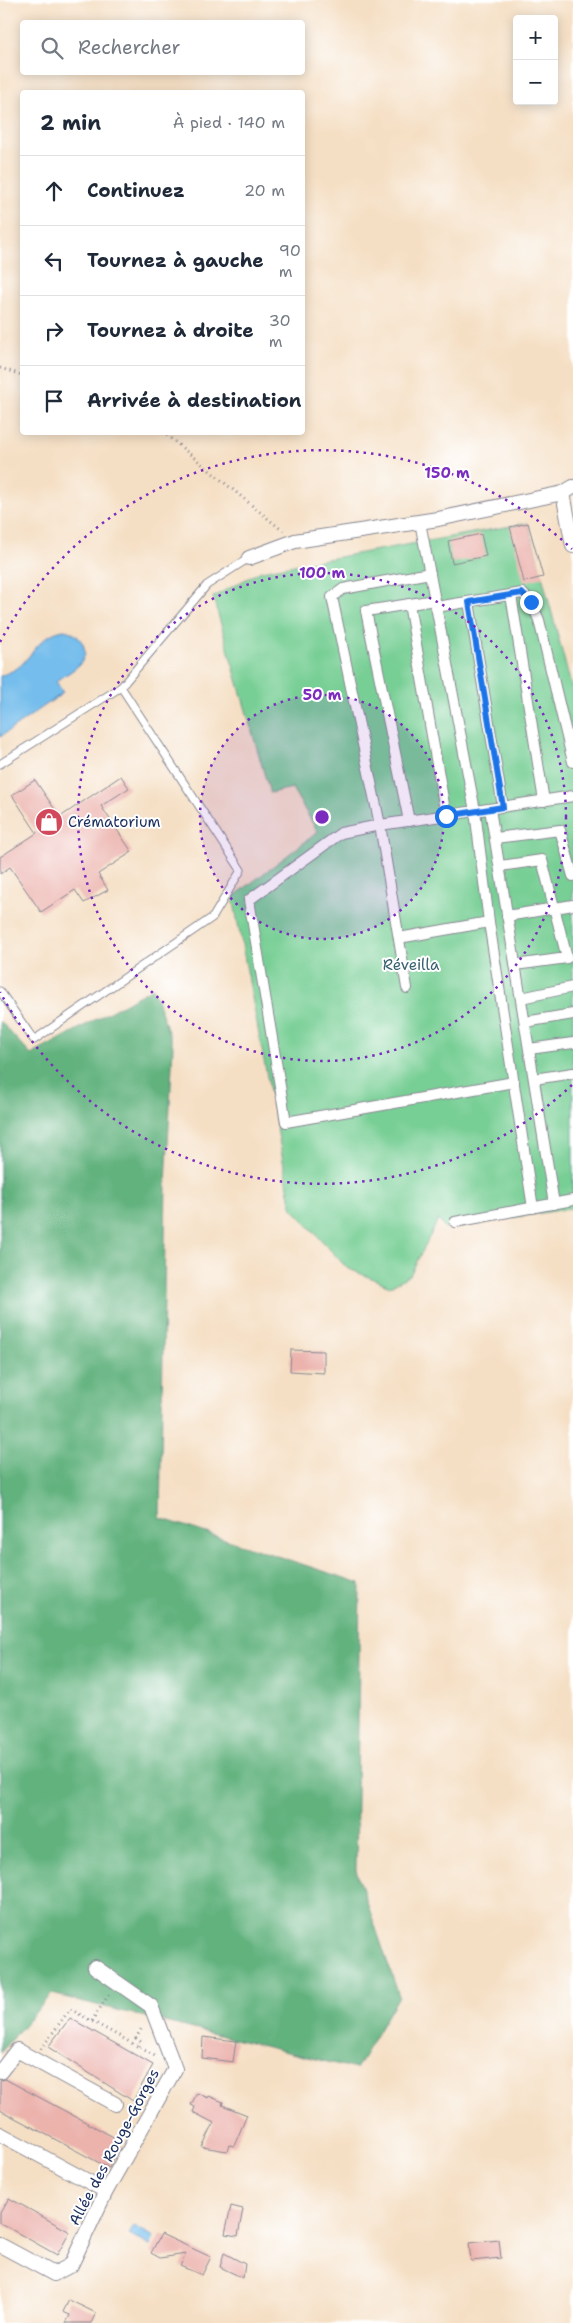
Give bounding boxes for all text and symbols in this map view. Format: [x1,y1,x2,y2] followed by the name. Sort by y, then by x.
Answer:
[513,15,558,105] map controls
[513,15,558,60] button: +
[20,20,305,75] search box
[38,34,66,62] icon: search
[78,35,181,60] text: Rechercher
[513,60,558,105] button: −
[40,109,101,137] text: 2 min
[173,112,285,133] text: À pied · 140 m
[40,177,68,205] icon: ahead
[87,178,185,203] text: Continuez
[244,180,285,201] text: 20 m
[279,240,301,282] text: 90 m
[40,247,68,275] icon: left
[87,248,264,273] text: Tournez à gauche
[269,310,291,352] text: 30 m
[40,317,68,345] icon: right
[87,318,254,343] text: Tournez à droite
[40,387,68,415] icon: arrive
[87,388,301,413] text: Arrivée à destination
[424,463,470,483] text: 150 m
[299,563,345,583] text: 100 m
[520,591,543,614] route end
[303,685,342,705] text: 50 m
[435,805,458,828] route start
[34,807,64,837] shop icon: Crématorium
[313,808,331,826] centre of rings
[68,812,161,832] place label: Crématorium
[383,955,440,975] park label: Réveilla
[64,2065,164,2229] street label: Allée des Rouge-Gorges

